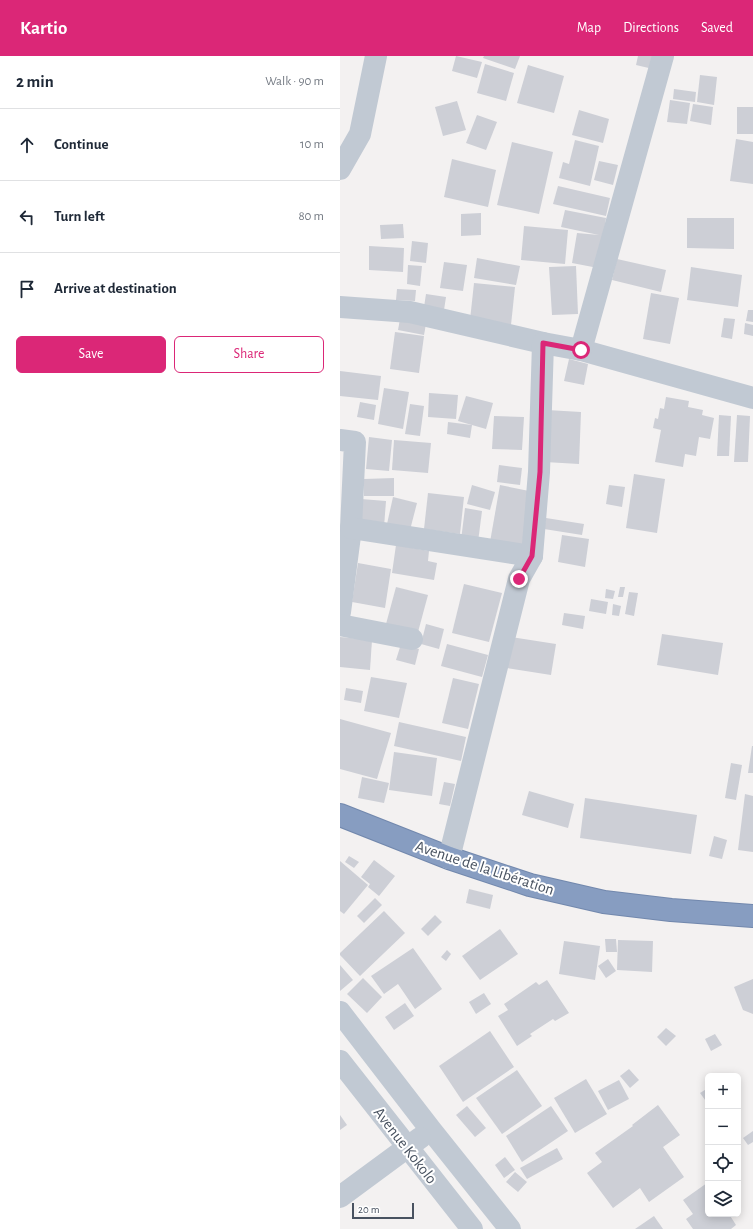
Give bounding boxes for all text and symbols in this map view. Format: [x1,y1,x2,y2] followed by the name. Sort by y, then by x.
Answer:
[20,19,67,38] text: Kartio
[577,21,601,35] text: Map
[623,21,679,35] text: Directions
[701,21,733,35] text: Saved
[16,73,54,90] text: 2 min
[265,75,324,88] text: Walk · 90 m
[16,134,38,156] icon: ahead
[54,137,109,152] text: Continue
[300,138,324,151] text: 10 m
[16,206,38,228] icon: left
[54,209,105,224] text: Turn left
[298,210,324,223] text: 80 m
[16,278,38,300] icon: arrive
[54,281,177,296] text: Arrive at destination
[16,336,166,373] button: Save
[174,336,324,373] button: Share
[572,341,590,359] route start
[510,570,528,588] route end
[413,838,556,898] street label: Avenue de la Libération
[705,1073,741,1217] map controls
[705,1073,741,1109] button: +
[371,1104,440,1187] street label: Avenue Kokolo
[705,1109,741,1145] button: −
[705,1145,741,1181] button: locate
[705,1181,741,1217] button: layers
[352,1201,414,1220] scale bar
[358,1204,379,1215] text: 20 m

